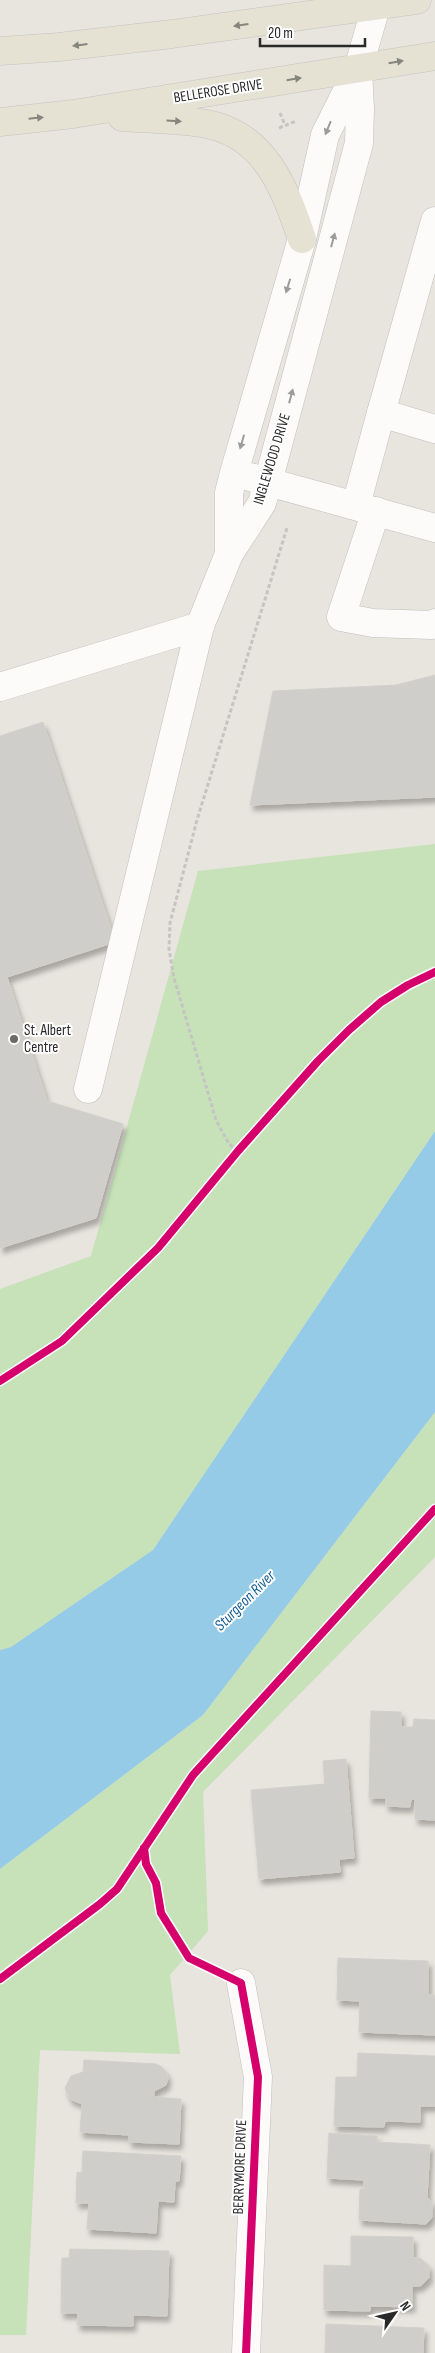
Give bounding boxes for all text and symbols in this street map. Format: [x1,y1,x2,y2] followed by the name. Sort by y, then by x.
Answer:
[260,15,365,47] scale bar
[232,21,248,29] one-way arrow
[268,24,293,43] text: 20 m
[71,41,87,49] one-way arrow
[389,58,405,66] one-way arrow
[172,75,264,107] street label: BELLEROSE DRIVE
[286,75,302,83] one-way arrow
[29,114,45,122] one-way arrow
[166,117,182,125] one-way arrow
[324,121,332,136] one-way arrow
[329,232,337,247] one-way arrow
[283,278,291,293] one-way arrow
[287,389,295,404] one-way arrow
[249,411,295,507] street label: INGLEWOOD DRIVE
[238,434,246,449] one-way arrow
[24,1021,72,1057] place label: St. Albert Centre
[8,1033,20,1045] marker: St. Albert Centre
[211,1567,279,1635] water label: Sturgeon River
[229,2119,251,2215] street label: BERRYMORE DRIVE
[370,2288,420,2338] north arrow
[396,2298,415,2314] text: N

